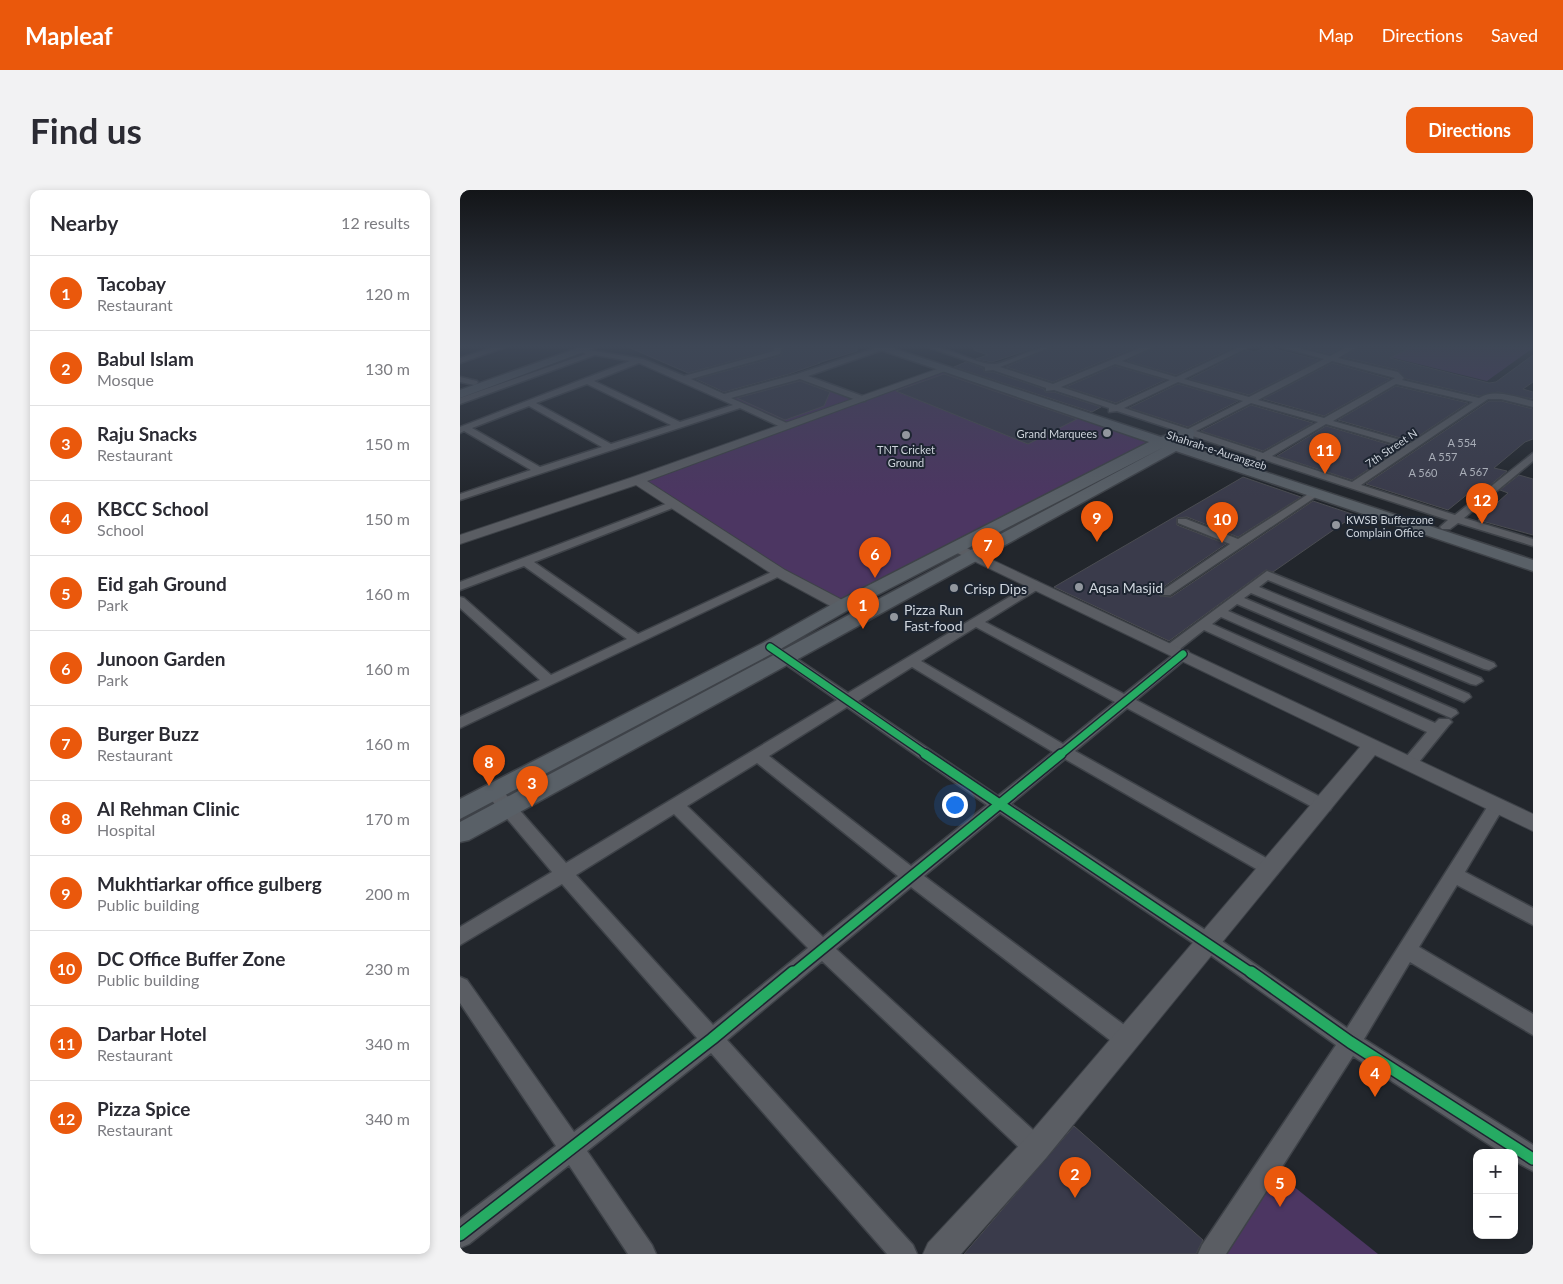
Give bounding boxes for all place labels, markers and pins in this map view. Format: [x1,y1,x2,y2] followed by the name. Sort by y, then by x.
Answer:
[1017,427,1097,440] place label: Grand Marquees
[1101,427,1113,439] marker: Grand Marquees
[900,429,912,441] marker: TNT Cricket Ground
[1309,433,1341,474] pin: 11
[877,443,935,469] place label: TNT Cricket Ground
[1466,483,1498,524] pin: 12
[1081,501,1113,542] pin: 9
[1206,502,1238,543] pin: 10
[1346,513,1434,539] place label: KWSB Bufferzone Complain Office
[1330,519,1342,531] marker: KWSB Bufferzone Complain Office
[972,528,1004,569] pin: 7
[859,537,891,578] pin: 6
[1089,579,1163,596] place label: Aqsa Masjid
[964,580,1027,597] place label: Crisp Dips
[1073,581,1085,593] marker: Aqsa Masjid
[948,582,960,594] marker: Crisp Dips
[847,588,879,629] pin: 1
[904,601,963,634] place label: Pizza Run Fast-food
[888,611,900,623] marker: Pizza Run Fast-food
[473,745,505,786] pin: 8
[516,766,548,807] pin: 3
[1359,1056,1391,1097] pin: 4
[1059,1157,1091,1198] pin: 2
[1264,1166,1296,1207] pin: 5

